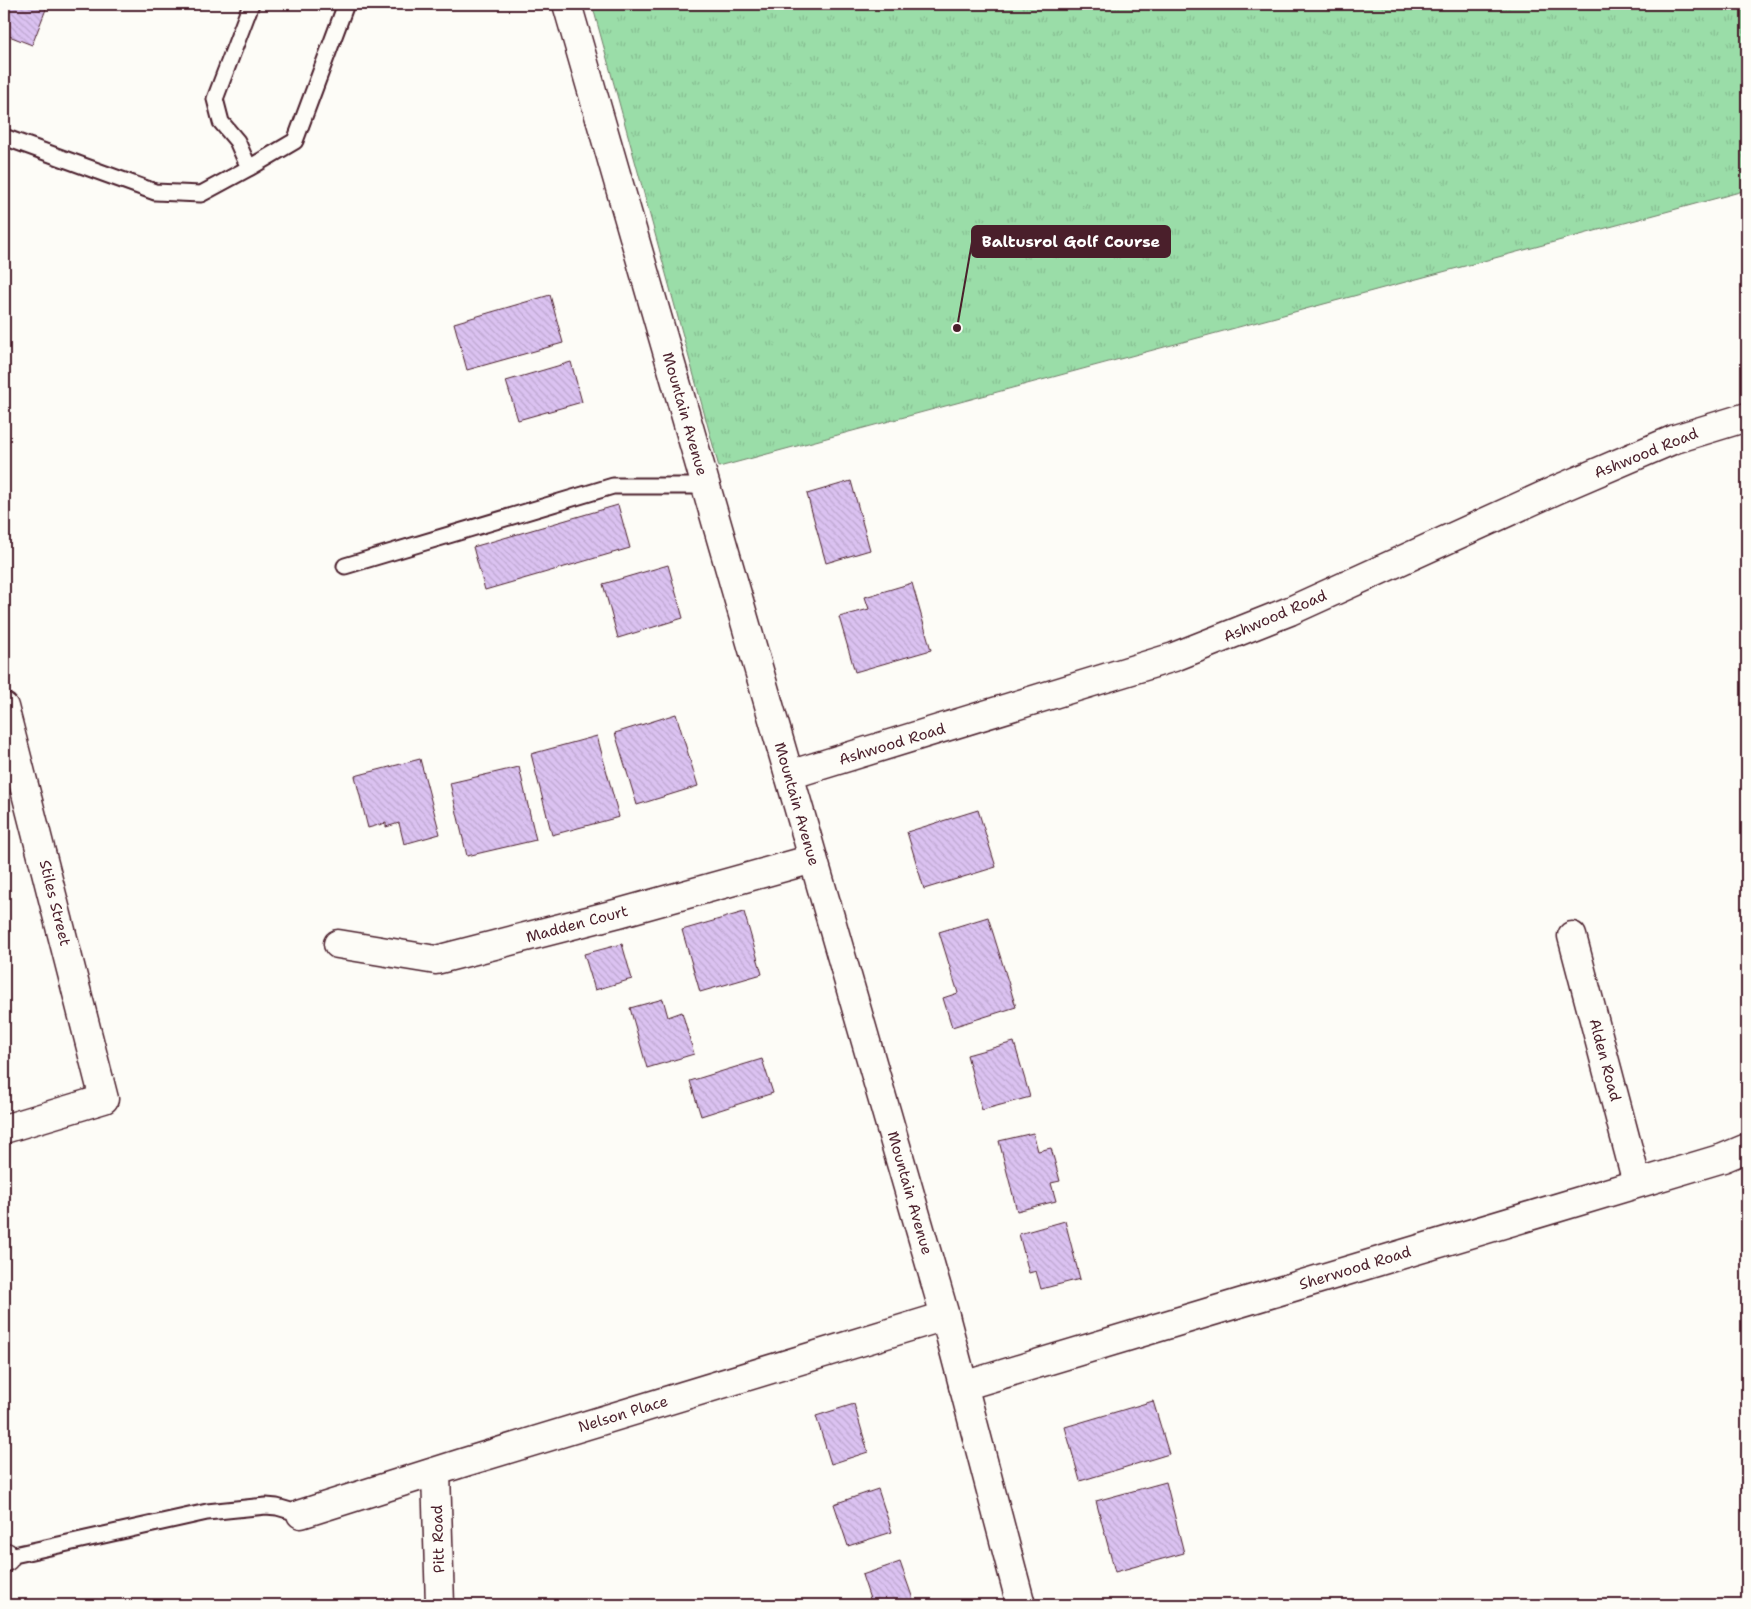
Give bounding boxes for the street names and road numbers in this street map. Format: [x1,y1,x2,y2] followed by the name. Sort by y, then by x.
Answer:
[658,350,712,478] street label: Mountain Avenue
[1591,423,1701,483] street label: Ashwood Road
[1220,585,1330,647] street label: Ashwood Road
[836,718,948,770] street label: Ashwood Road
[770,740,824,868] street label: Mountain Avenue
[35,858,75,948] street label: Stiles Street
[524,901,630,947] street label: Madden Court
[1584,1016,1626,1104] street label: Alden Road
[883,1129,937,1257] street label: Mountain Avenue
[1297,1241,1414,1295] street label: Sherwood Road
[576,1391,670,1437] street label: Nelson Place
[427,1504,449,1573] street label: Pitt Road

